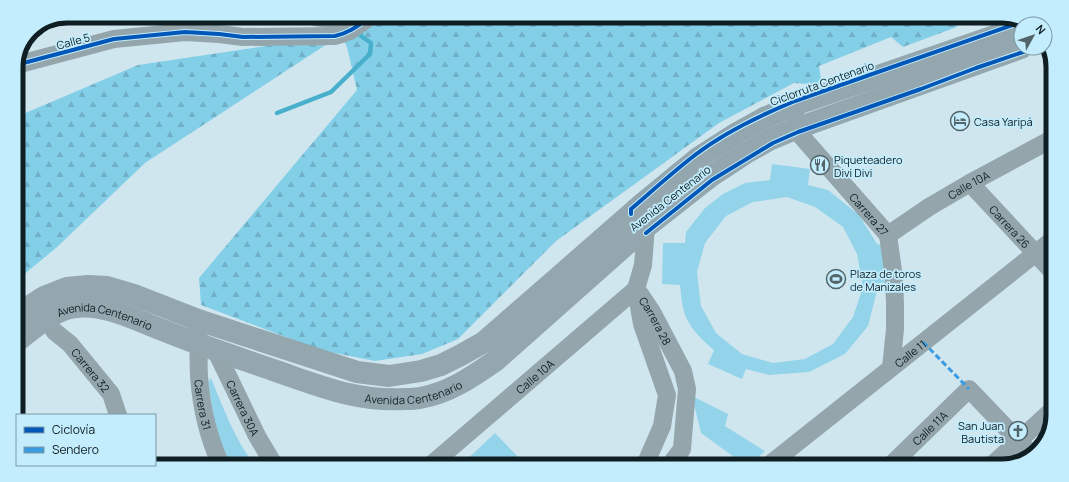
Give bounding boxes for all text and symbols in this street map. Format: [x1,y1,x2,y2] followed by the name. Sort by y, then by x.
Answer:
[1013,16,1053,56] north arrow
[1033,21,1049,37] text: N
[55,29,91,53] street label: Calle 5
[768,57,876,109] street label: Ciclorruta Centenario
[949,110,971,132] hotel icon: Casa Yaripá
[974,114,1033,129] place label: Casa Yaripá
[834,152,903,180] place label: Piqueteadero Divi Divi
[809,154,831,176] restaurant icon: Piqueteadero Divi Divi
[626,161,714,234] street label: Avenida Centenario
[945,167,992,202] street label: Calle 10A
[847,189,892,238] street label: Carrera 27
[987,202,1034,251] street label: Carrera 26
[850,266,921,294] place label: Plaza de toros de Manizales
[825,268,847,290] sports icon: Plaza de toros de Manizales
[636,294,675,347] street label: Carrera 28
[54,299,155,333] street label: Avenida Centenario
[891,336,929,370] street label: Calle 11
[69,345,114,395] street label: Carrera 32
[512,355,557,397] street label: Calle 10A
[364,376,465,407] street label: Avenida Centenario
[224,377,263,438] street label: Carrera 30A
[192,379,215,431] street label: Carrera 31
[909,407,950,448] street label: Calle 11A
[16,414,156,466] legend
[958,418,1004,446] place label: San Juan Bautista
[1007,420,1029,442] church icon: San Juan Bautista
[52,421,95,438] text: Ciclovía
[52,441,99,458] text: Sendero

